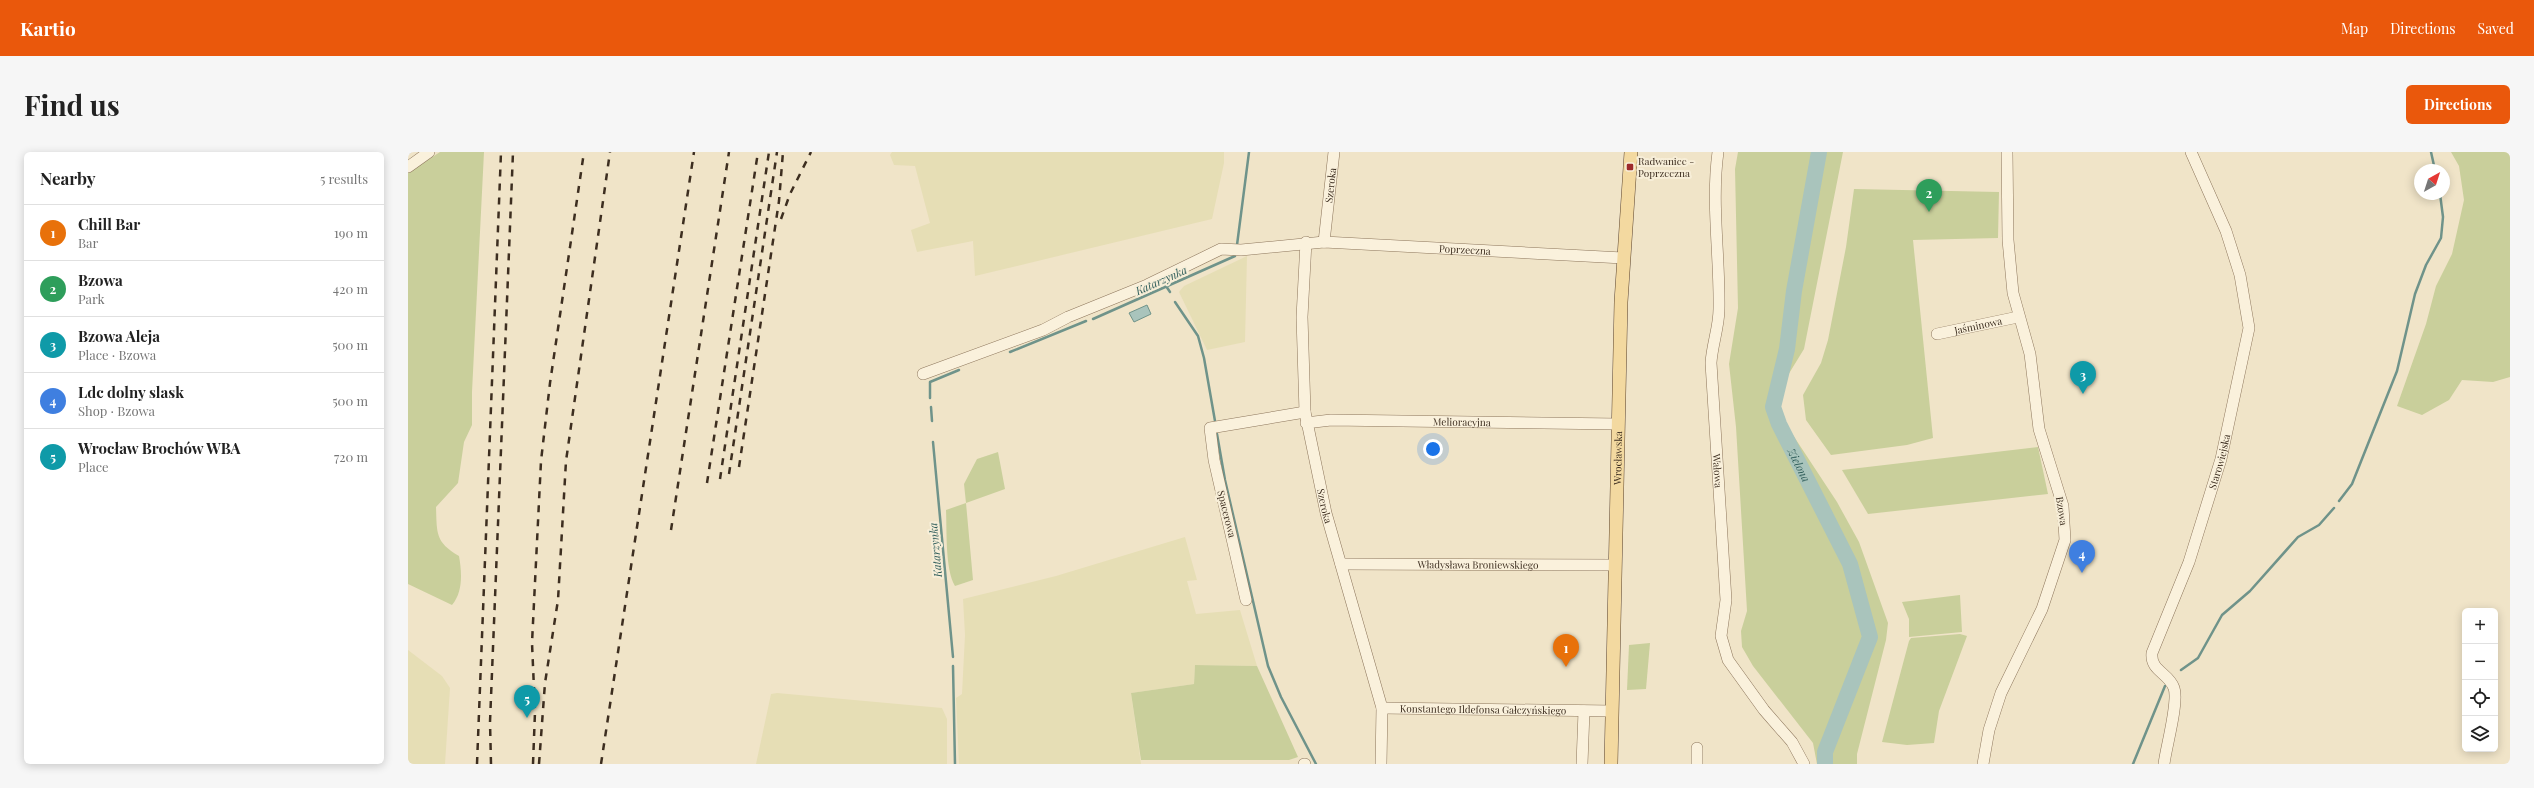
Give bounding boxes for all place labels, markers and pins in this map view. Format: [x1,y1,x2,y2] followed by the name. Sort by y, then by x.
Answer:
[1638,154,1694,180] place label: Radwanice - Poprzeczna
[1625,162,1635,172] marker: Radwanice - Poprzeczna
[1916,179,1942,212] pin: 2
[2070,361,2096,394] pin: 3
[2069,540,2095,573] pin: 4
[1553,634,1579,667] pin: 1
[514,685,540,718] pin: 5

